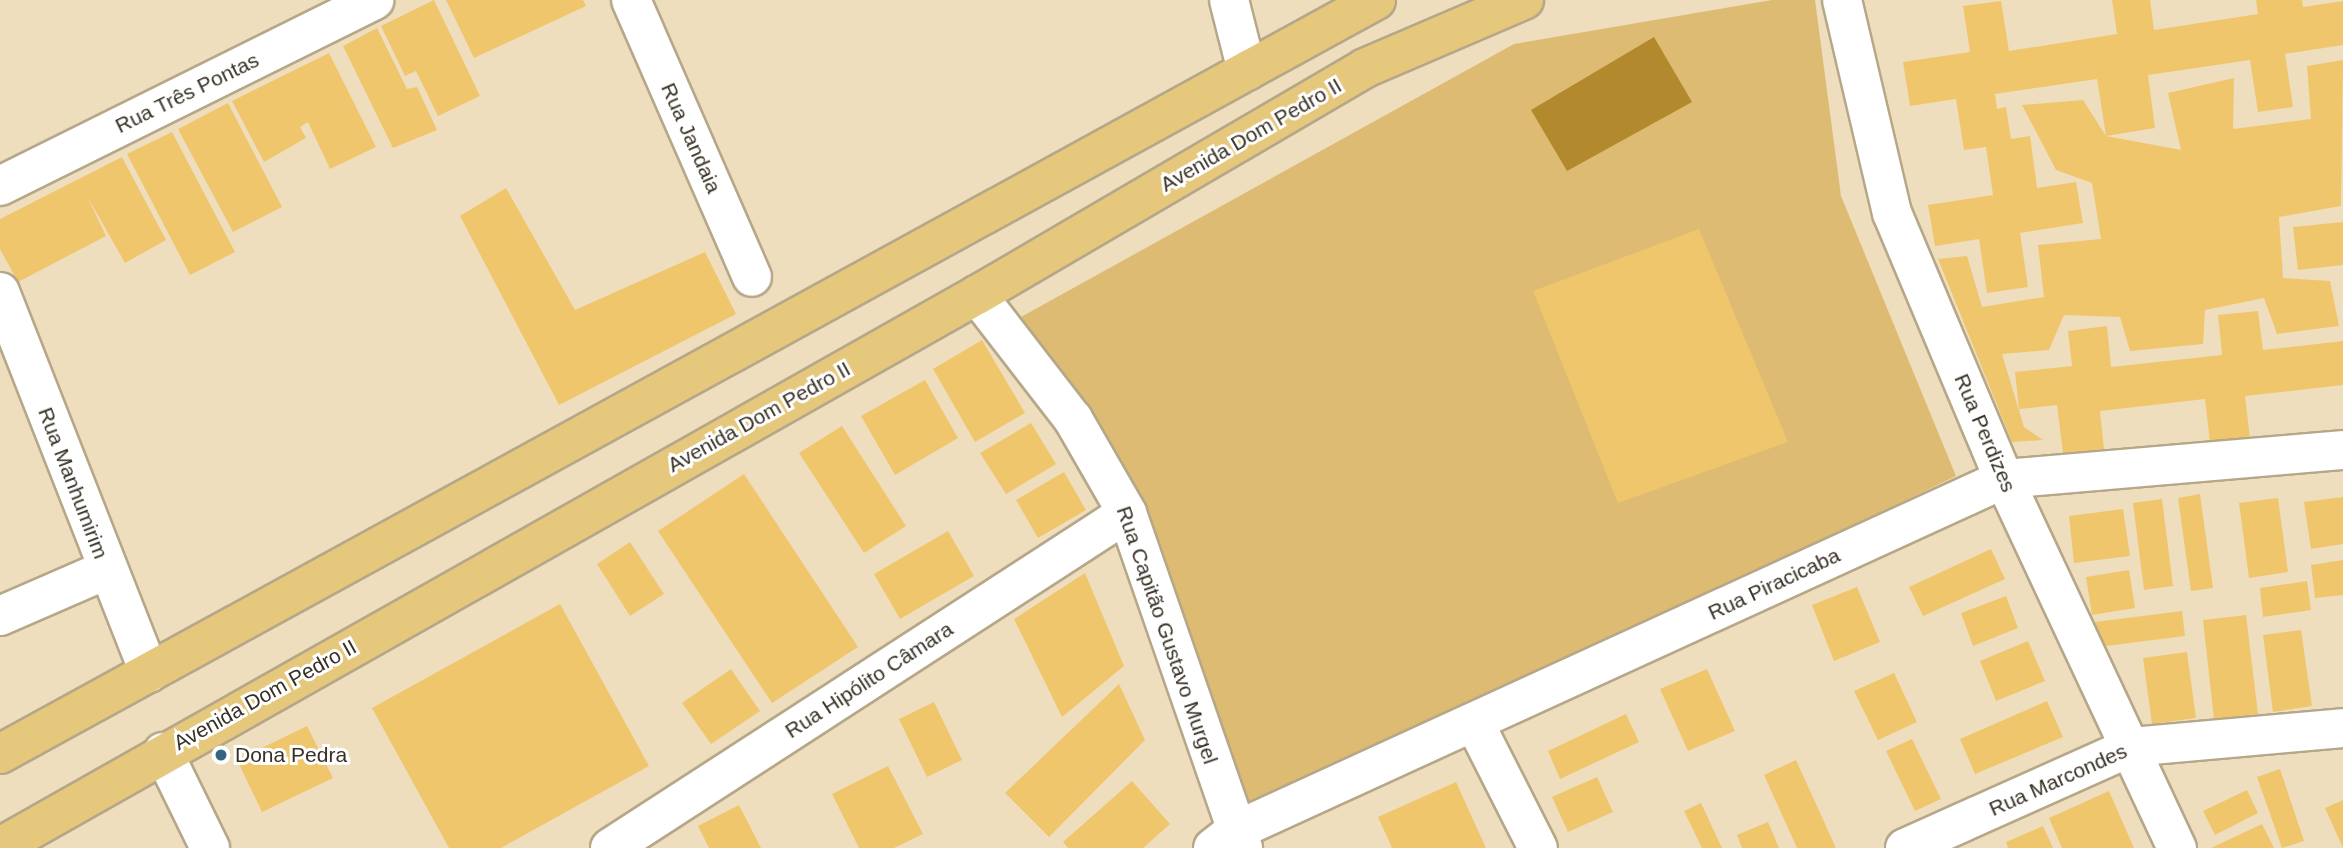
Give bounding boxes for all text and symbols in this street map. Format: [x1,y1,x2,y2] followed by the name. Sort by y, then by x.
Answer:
[111,47,263,139] street label: Rua Três Pontas
[1156,73,1346,197] street label: Avenida Dom Pedro II
[656,79,726,197] street label: Rua Jandaia
[663,356,855,478] street label: Avenida Dom Pedro II
[1949,370,2021,496] street label: Rua Perdizes
[33,404,113,562] street label: Rua Manhumirim
[1111,503,1223,767] street label: Rua Capitão Gustavo Murgel
[1704,542,1844,626] street label: Rua Piracicaba
[780,616,958,744] street label: Rua Hipólito Câmara
[169,634,361,756] street label: Avenida Dom Pedro II
[1985,738,2131,822] street label: Rua Marcondes
[235,742,347,768] place label: Dona Pedra
[213,747,229,763] marker: Dona Pedra

